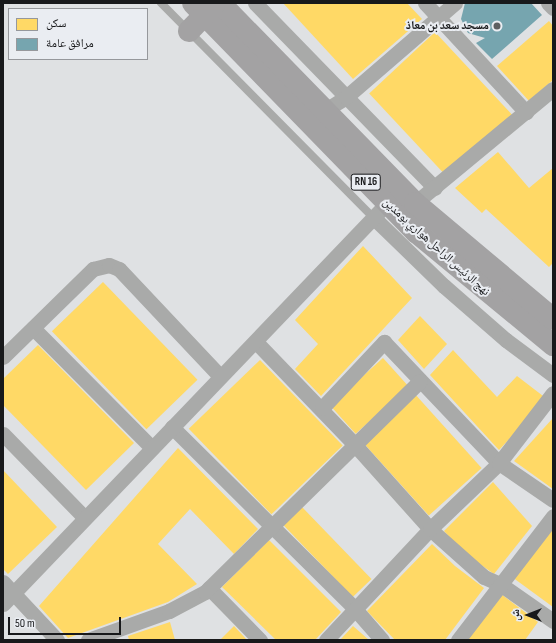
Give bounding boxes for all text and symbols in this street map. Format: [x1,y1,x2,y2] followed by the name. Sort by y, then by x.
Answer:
[8,8,148,60] legend
[46,16,66,31] text: سكن
[406,19,489,33] place label: مسجد سعد بن معاذ
[492,21,502,31] marker: مسجد سعد بن معاذ
[46,36,94,51] text: مرافق عامة
[350,173,382,191] road number: RN 16
[379,195,493,299] street label: نهج الرئيس الراحل هواري بومدين
[508,595,548,635] north arrow
[10,609,123,635] scale bar
[509,609,522,621] text: ش
[15,616,35,631] text: 50 m

